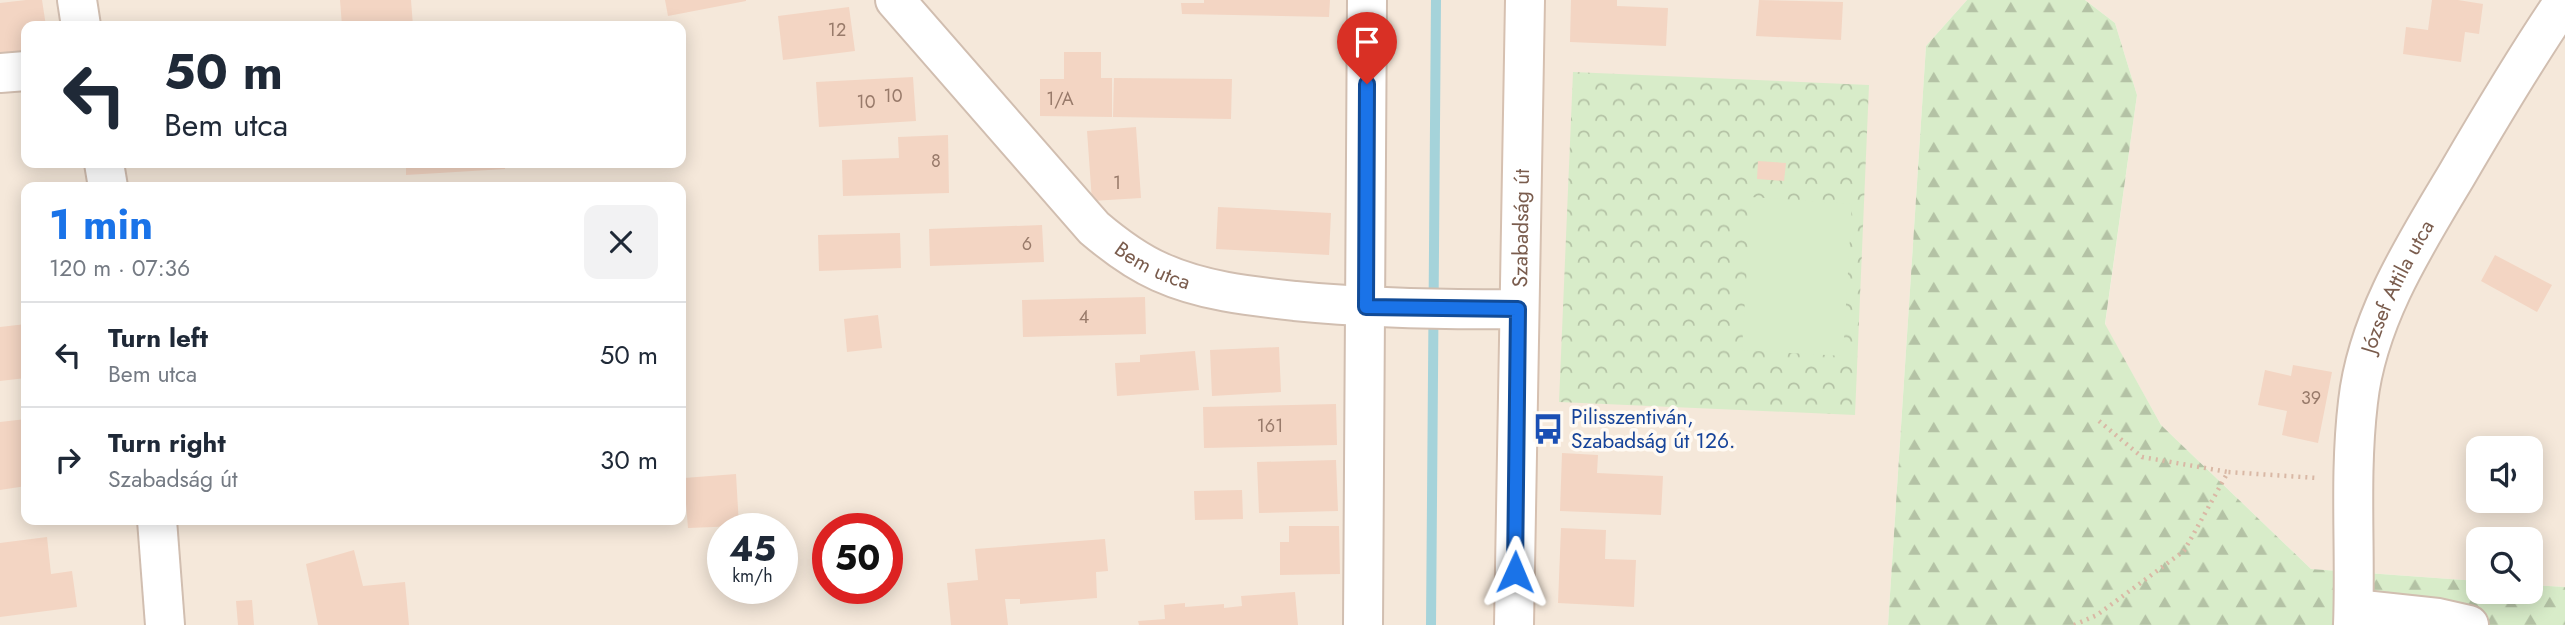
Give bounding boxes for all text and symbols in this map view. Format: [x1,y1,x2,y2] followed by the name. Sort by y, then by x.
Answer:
[1337,12.0,1397,84] pin
[828,17,846,43] house number: 12
[1348,23,1386,61] icon: arrive
[164,37,283,107] text: 50 m
[49,49,140,140] icon: left
[884,83,903,109] house number: 10
[1046,86,1074,112] house number: 1/A
[857,89,876,115] house number: 10
[164,102,288,148] text: Bem utca
[931,148,941,174] house number: 8
[1505,169,1537,288] street label: Szabadság út
[1113,170,1121,196] house number: 1
[49,194,153,255] text: 1 min
[584,205,658,279] button: close
[2353,214,2442,360] street label: József Attila utca
[1022,231,1032,257] house number: 6
[1108,234,1194,297] street label: Bem utca
[49,251,190,285] text: 120 m · 07:36
[1079,304,1089,330] house number: 4
[108,319,208,357] text: Turn left
[49,336,87,374] icon: left
[600,336,658,374] text: 50 m
[108,357,197,391] text: Bem utca
[2301,385,2321,411] house number: 39
[1571,402,1735,456] place label: Pilisszentiván, Szabadság út 126.
[1531,412,1565,446] bus stop icon: Pilisszentiván, Szabadság út 126.
[1257,413,1283,439] house number: 161
[108,424,226,462] text: Turn right
[2466,436,2543,604] map controls
[2466,436,2543,513] button: sound
[49,441,87,479] icon: right
[600,441,658,479] text: 30 m
[108,462,238,496] text: Szabadság út
[812,513,903,604] speed limit sign: 50
[729,524,776,574] text: 45
[2466,527,2543,604] button: search
[1478,535,1552,609] position arrow
[732,563,773,589] text: km/h

